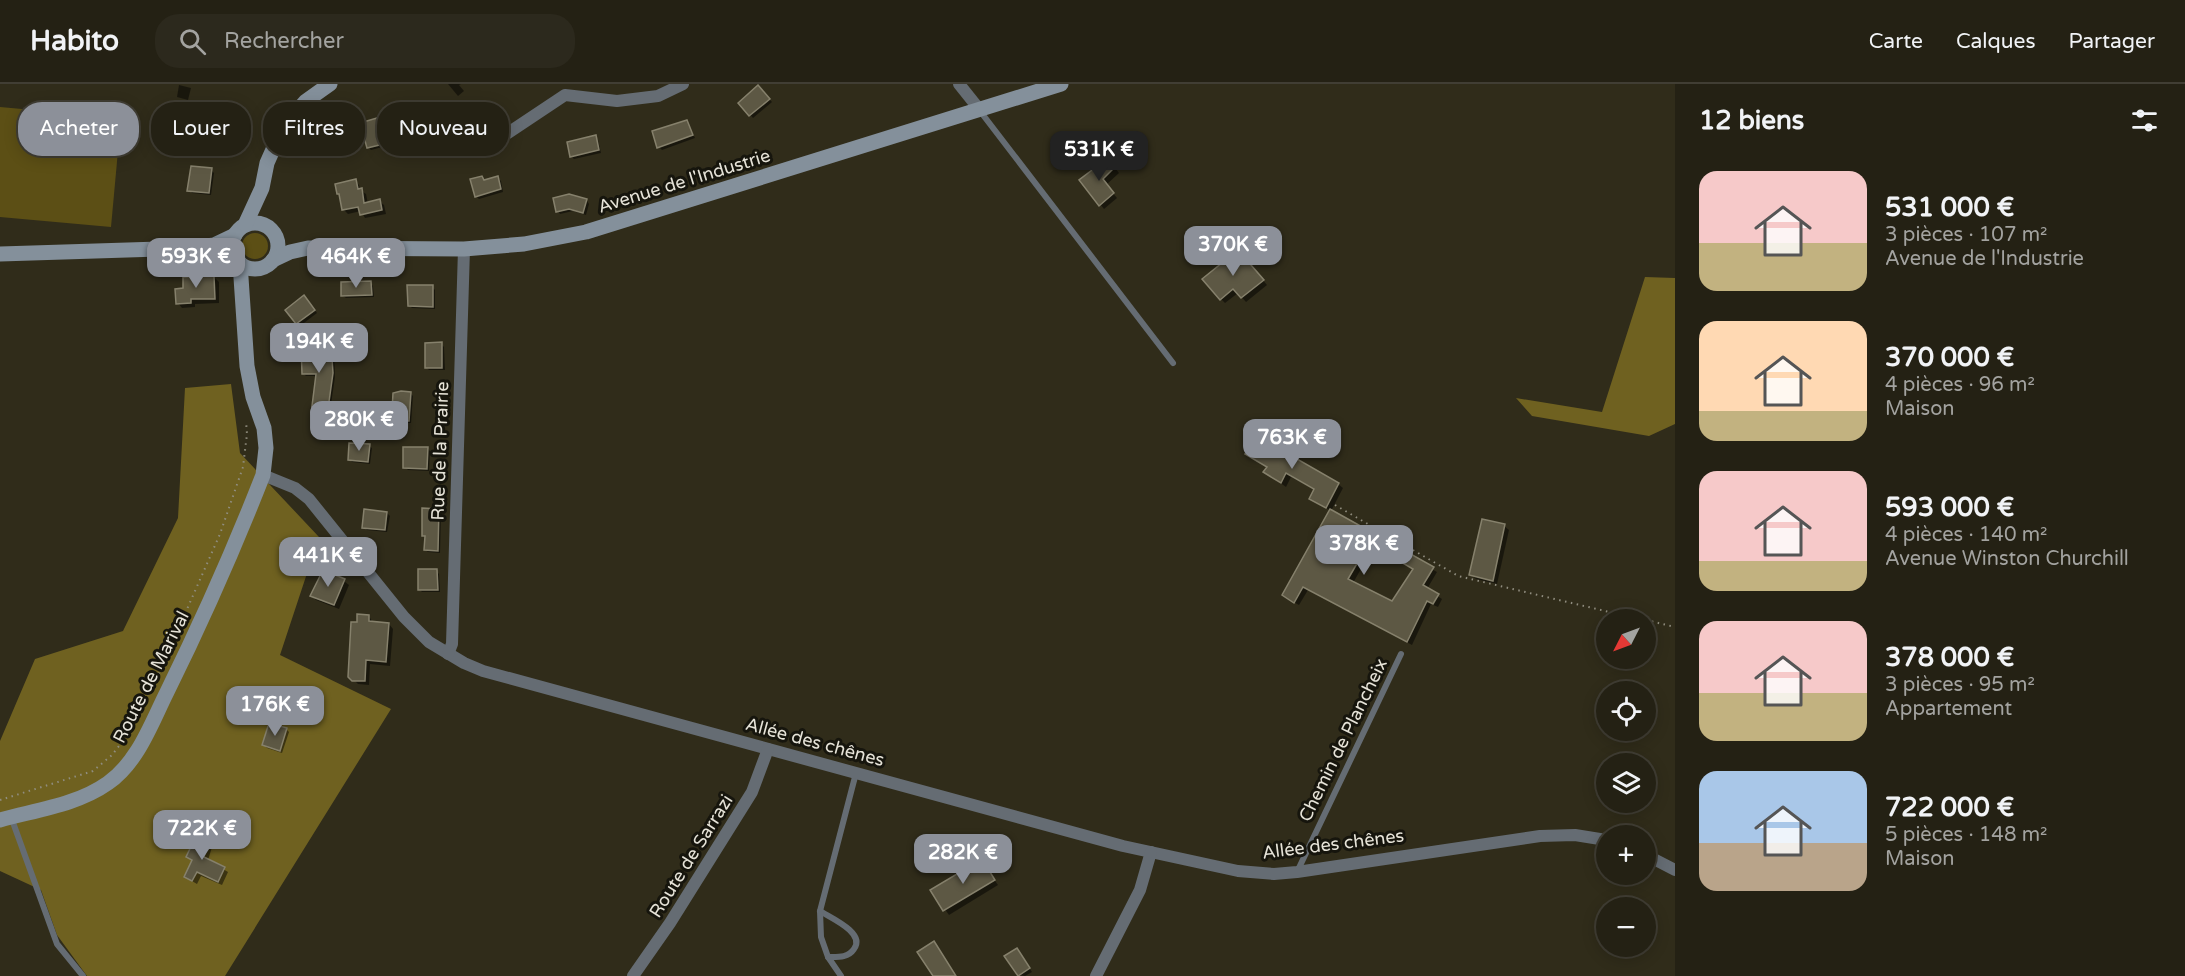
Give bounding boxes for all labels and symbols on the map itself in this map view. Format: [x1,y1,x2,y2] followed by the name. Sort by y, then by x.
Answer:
[1050,131,1148,182] pin: 531K €
[595,144,773,218] street label: Avenue de l'Industrie
[1184,226,1282,277] pin: 370K €
[147,238,245,289] pin: 593K €
[307,238,405,289] pin: 464K €
[270,323,368,374] pin: 194K €
[427,381,453,521] street label: Rue de la Prairie
[310,401,408,452] pin: 280K €
[1243,419,1341,470] pin: 763K €
[1315,525,1413,576] pin: 378K €
[279,537,377,588] pin: 441K €
[108,607,194,747] street label: Route de Marival
[1596,609,1656,669] north arrow
[1294,655,1392,825] street label: Chemin de Plancheix
[226,686,324,737] pin: 176K €
[743,713,887,771] street label: Allée des chênes
[644,790,738,922] street label: Route de Sarrazi
[153,810,251,861] pin: 722K €
[1261,824,1405,864] street label: Allée des chênes
[914,834,1012,885] pin: 282K €

